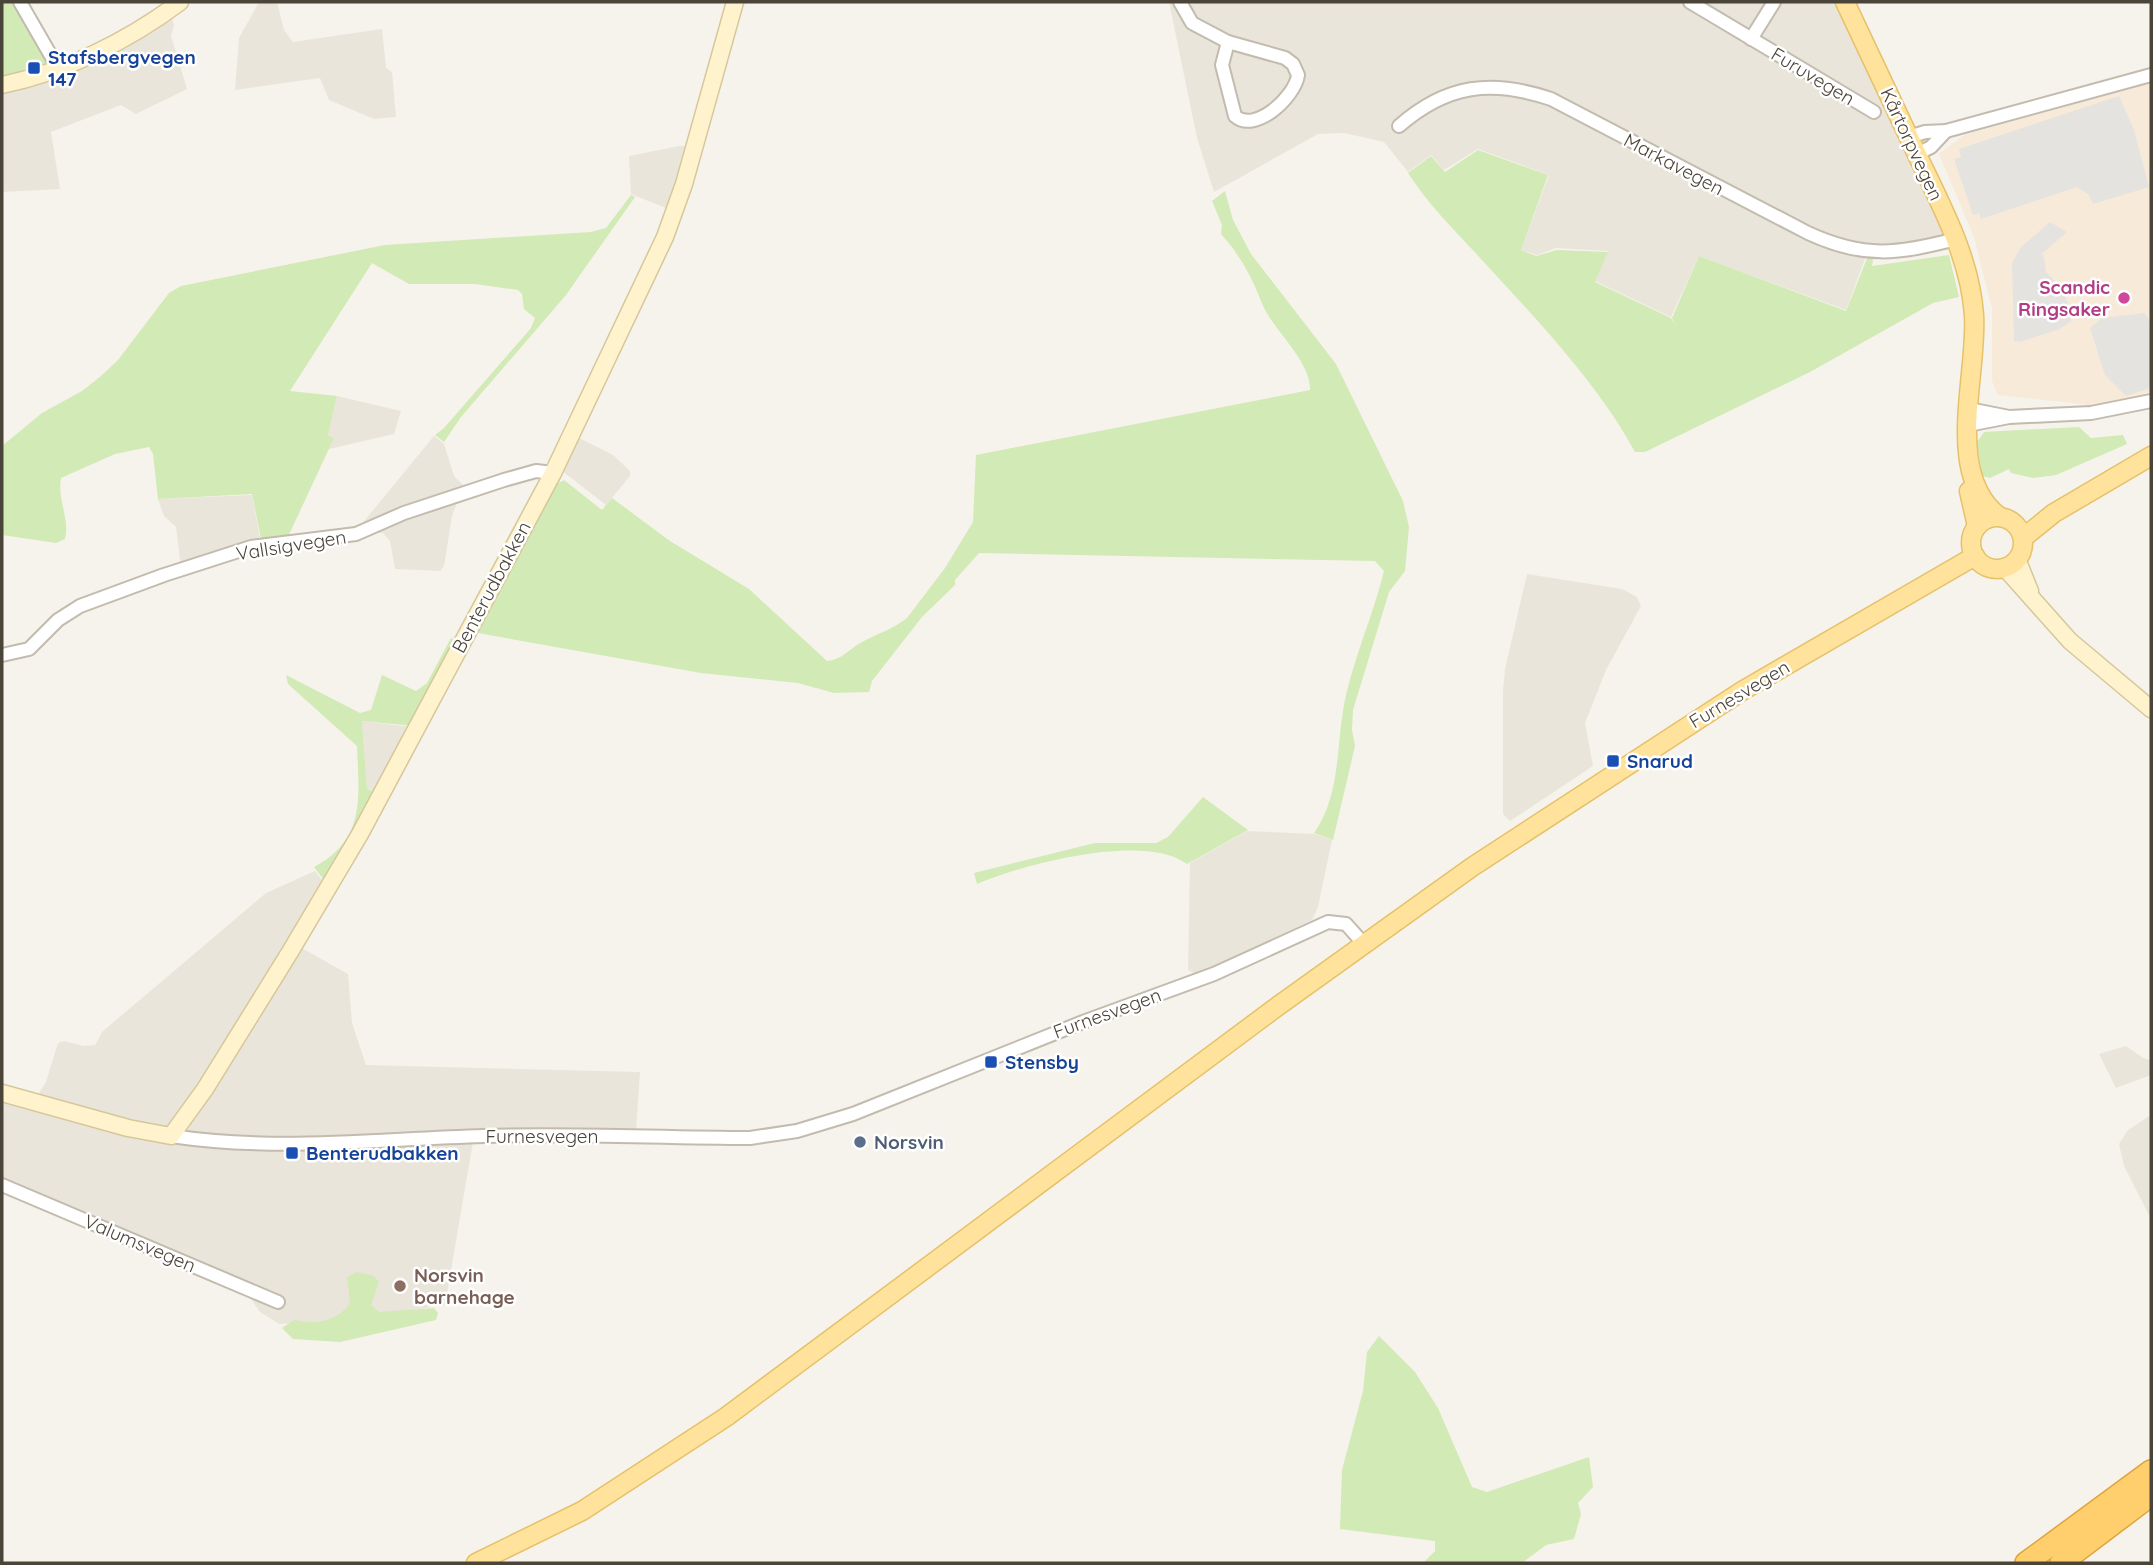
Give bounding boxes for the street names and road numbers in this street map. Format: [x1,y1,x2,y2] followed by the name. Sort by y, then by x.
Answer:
[1767,42,1859,110] street label: Furuvegen
[1875,84,1949,204] street label: Kårtorpvegen
[1620,128,1728,200] street label: Markavegen
[446,517,536,657] street label: Benterudbakken
[234,524,348,566] street label: Vallsigvegen
[1684,655,1794,733] street label: Furnesvegen
[1050,982,1164,1044] street label: Furnesvegen
[485,1124,599,1148] street label: Furnesvegen
[81,1209,199,1277] street label: Valumsvegen

